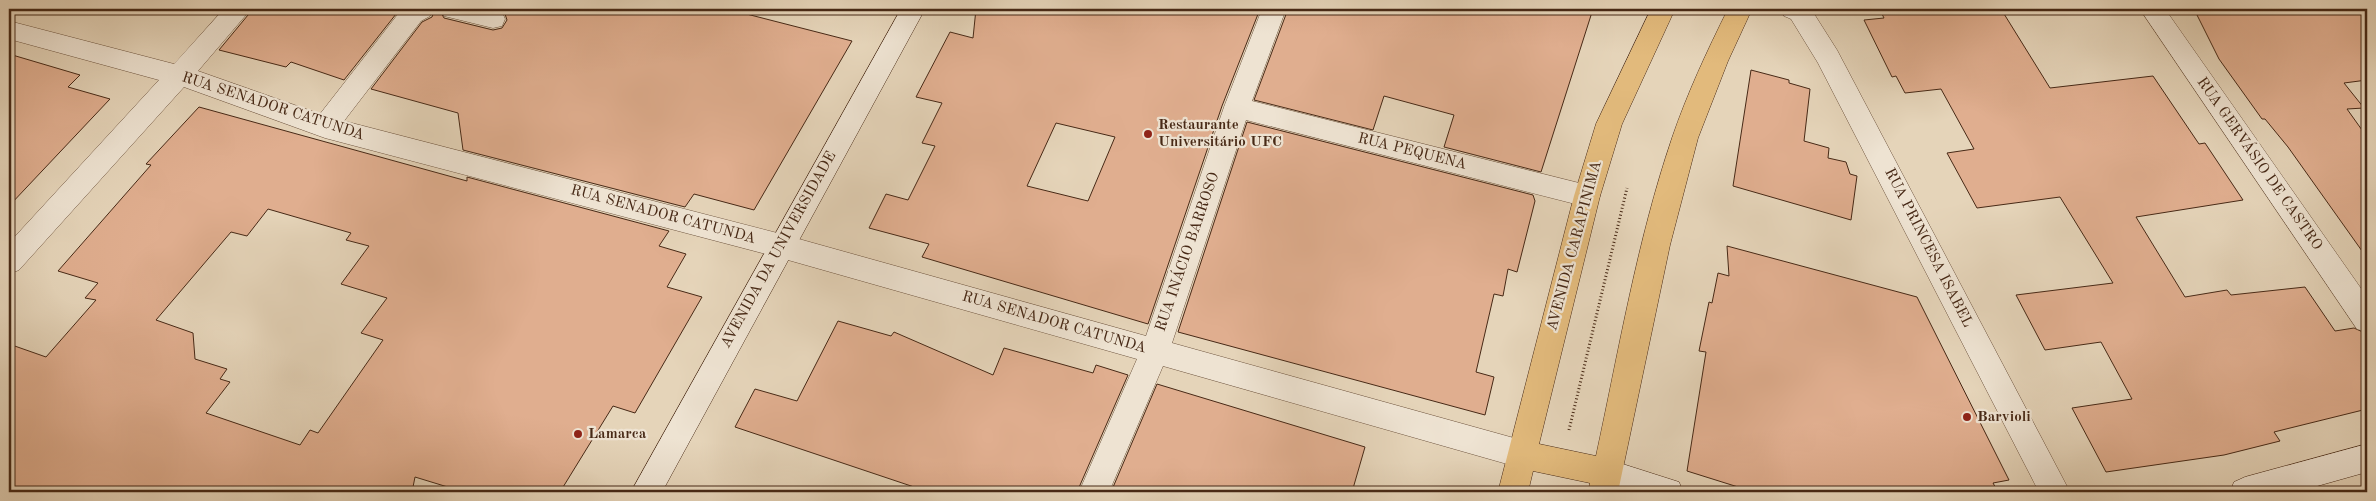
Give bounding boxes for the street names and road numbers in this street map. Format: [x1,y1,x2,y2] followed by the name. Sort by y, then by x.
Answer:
[180,70,367,144] street label: RUA SENADOR CATUNDA
[2193,73,2327,253] street label: RUA GERVÁSIO DE CASTRO
[1356,131,1469,173] street label: RUA PEQUENA
[719,149,839,351] street label: AVENIDA DA UNIVERSIDADE
[1545,159,1605,333] street label: AVENIDA CARAPINIMA
[1881,166,1975,330] street label: RUA PRINCESA ISABEL
[1151,169,1222,334] street label: RUA INÁCIO BARROSO
[569,183,758,247] street label: RUA SENADOR CATUNDA
[960,289,1148,357] street label: RUA SENADOR CATUNDA

